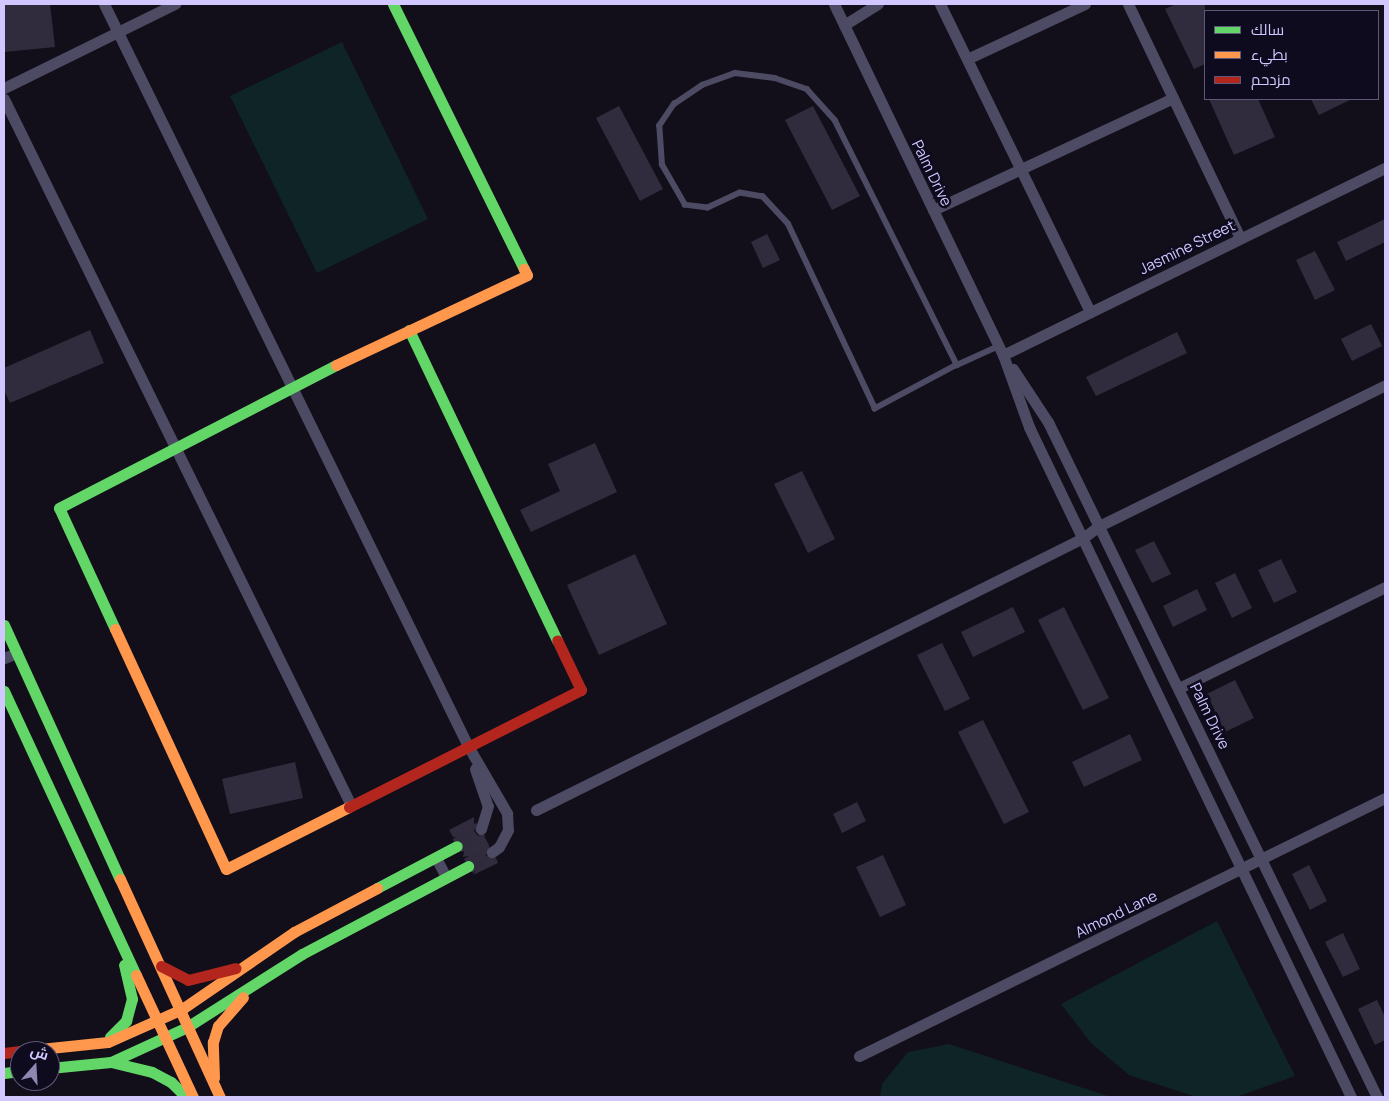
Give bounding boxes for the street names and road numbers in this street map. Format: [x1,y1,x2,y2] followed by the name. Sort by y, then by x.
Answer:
[908,137,956,209] street label: Palm Drive
[1136,216,1238,278] street label: Jasmine Street
[1186,680,1234,752] street label: Palm Drive
[1072,886,1160,942] street label: Almond Lane

